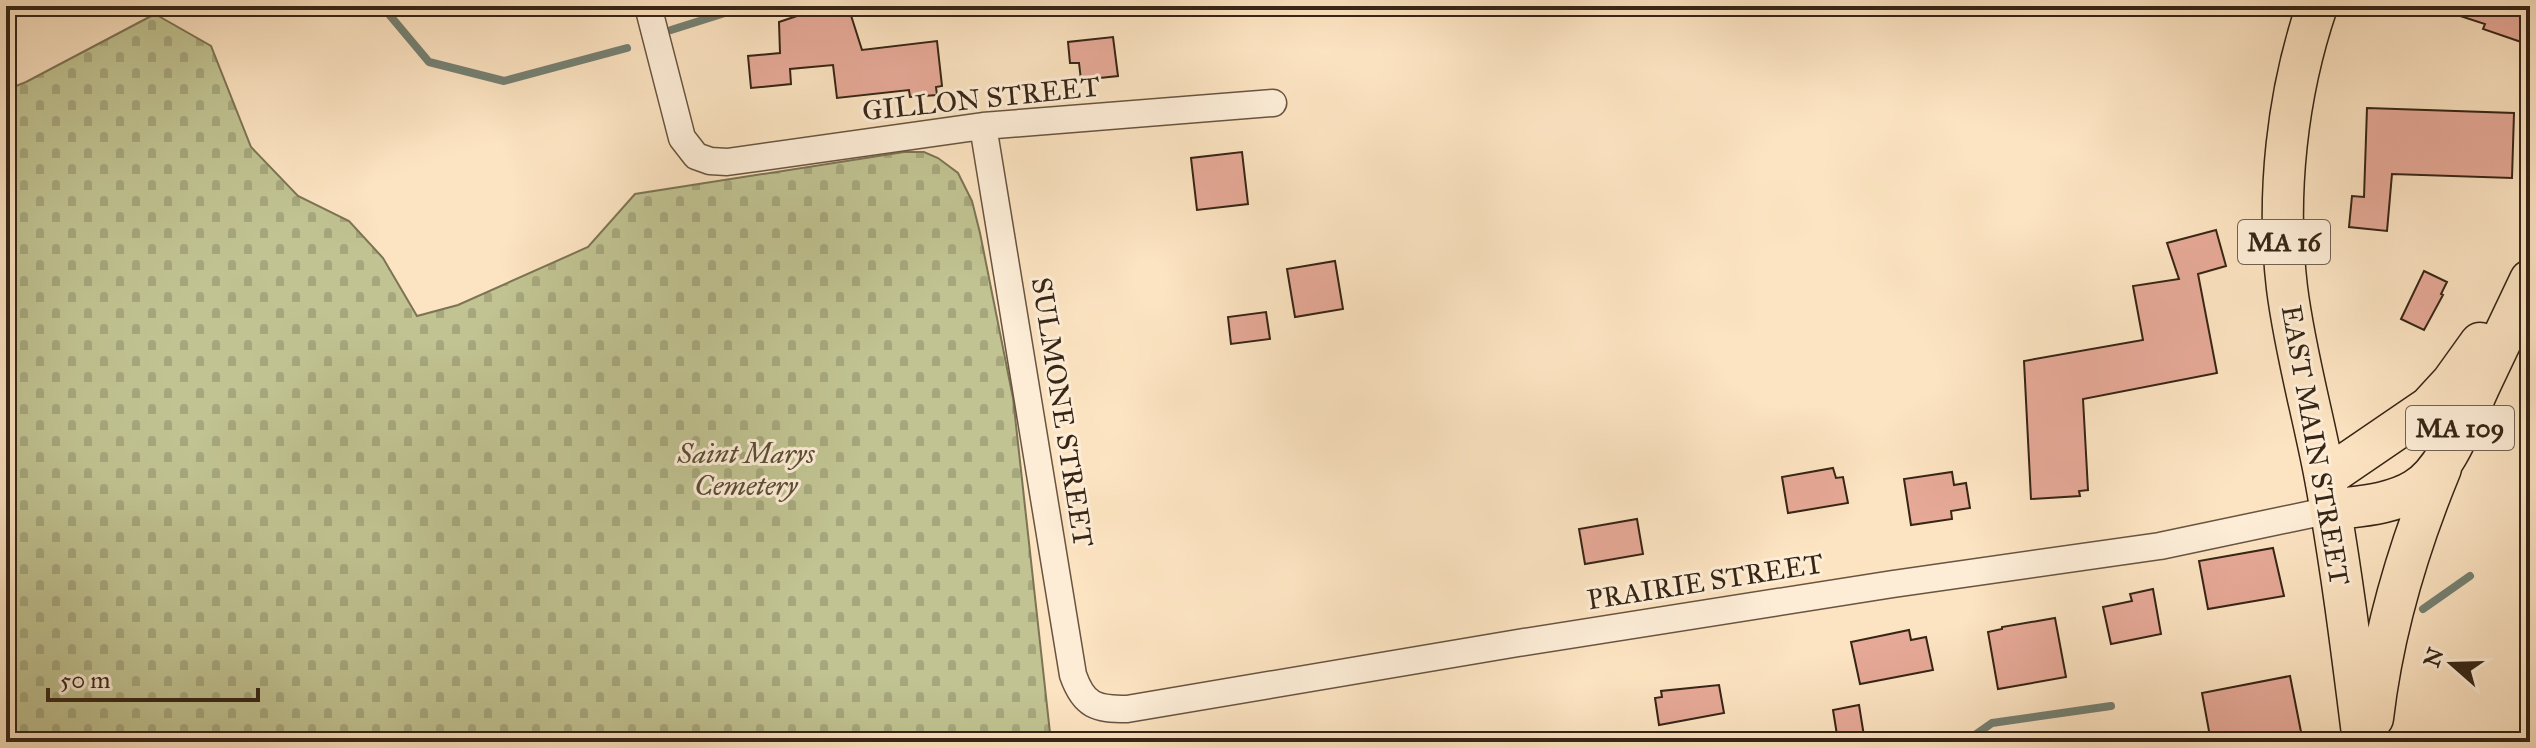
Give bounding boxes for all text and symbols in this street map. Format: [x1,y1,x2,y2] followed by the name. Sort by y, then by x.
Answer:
[860,69,1102,128] street label: GILLON STREET
[2238,220,2330,264] road number: MA 16
[1024,275,1101,549] street label: SULMONE STREET
[2274,302,2357,588] street label: EAST MAIN STREET
[2406,406,2514,450] road number: MA 109
[676,436,815,503] park label: Saint Marys Cemetery
[1584,546,1826,617] street label: PRAIRIE STREET
[2412,624,2492,704] north arrow
[2418,644,2450,671] text: N
[48,652,258,702] scale bar
[60,665,110,695] text: 50 m

